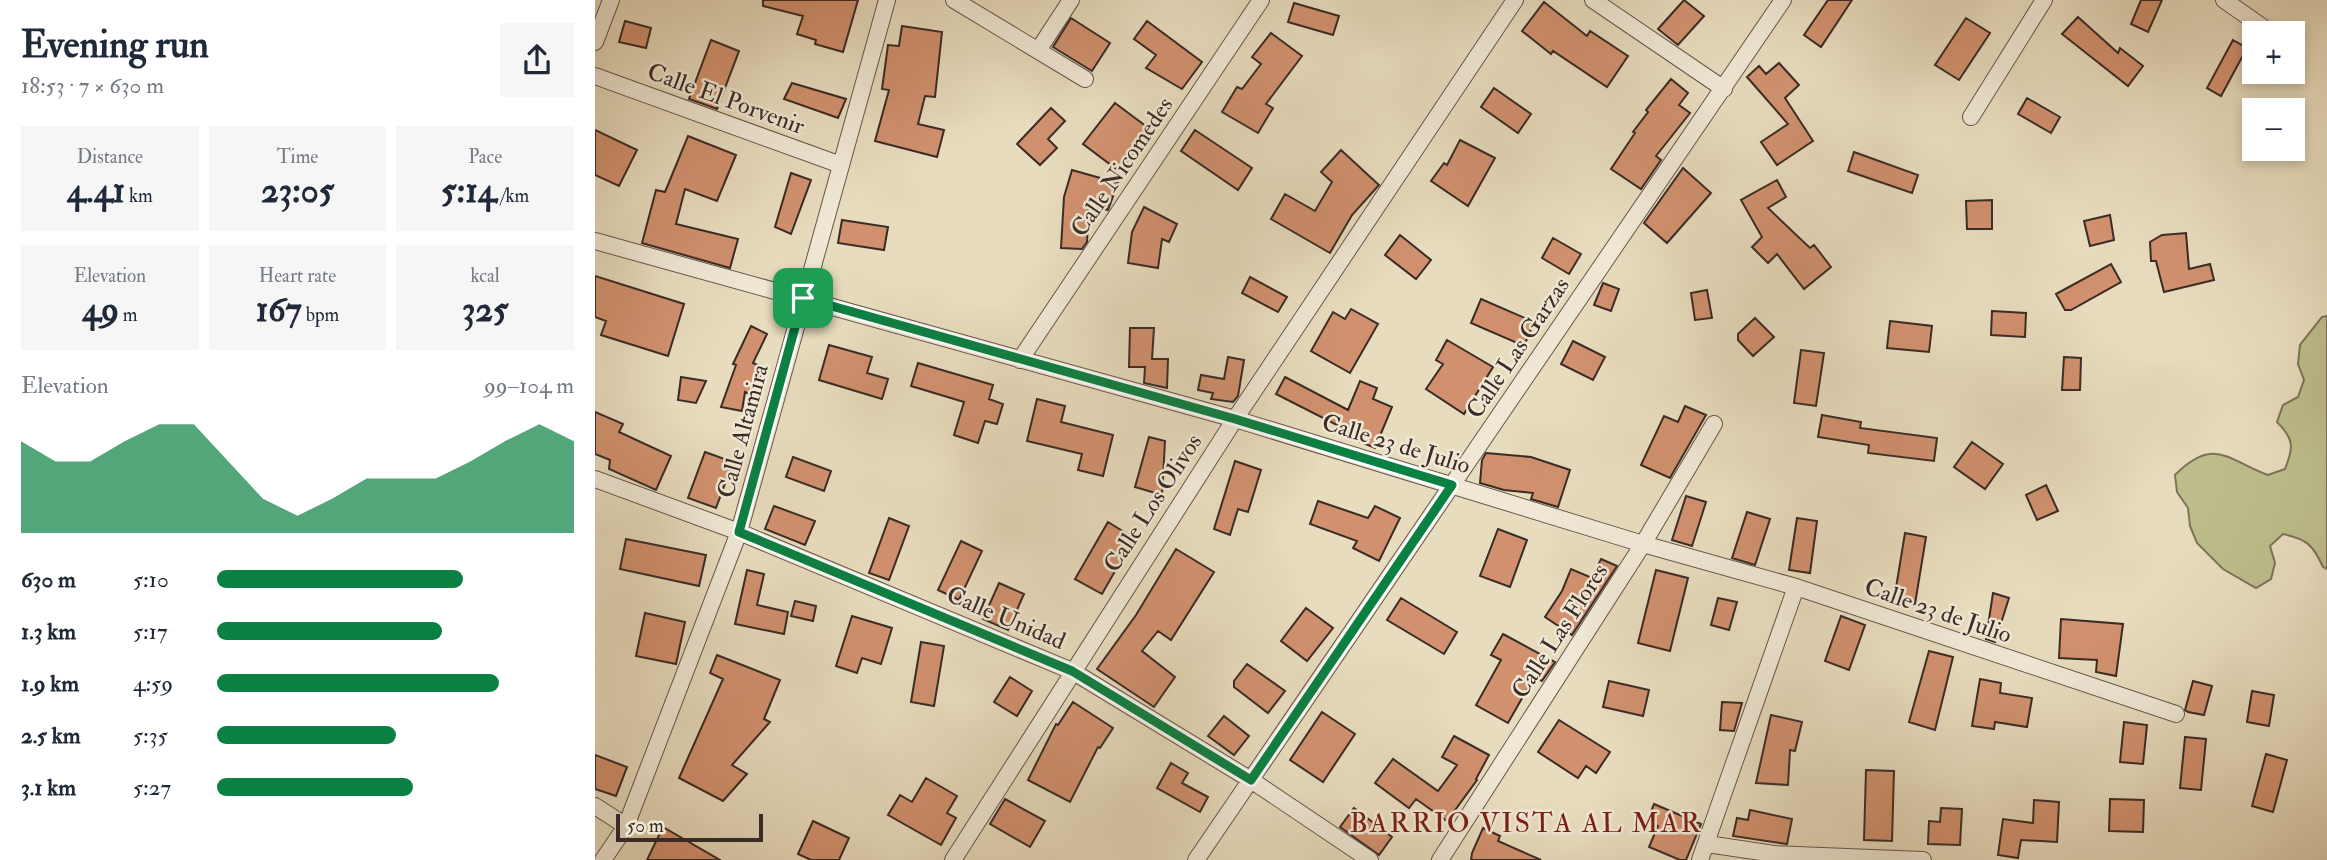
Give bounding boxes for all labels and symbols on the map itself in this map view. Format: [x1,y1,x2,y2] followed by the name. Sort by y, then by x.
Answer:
[643,56,809,142] street label: Calle El Porvenir
[1064,91,1180,243] street label: Calle Nicomedes
[773,268,833,328] pin
[1459,271,1577,425] street label: Calle Las Garzas
[710,360,776,501] street label: Calle Altamira
[1318,407,1474,481] street label: Calle 23 de Julio
[1097,428,1209,578] street label: Calle Los Olivos
[1505,558,1615,704] street label: Calle Las Flores
[1860,571,2016,651] street label: Calle 23 de Julio
[942,579,1070,657] street label: Calle Unidad
[1349,806,1703,841] district label: BARRIO VISTA AL MAR
[616,811,763,843] scale bar

